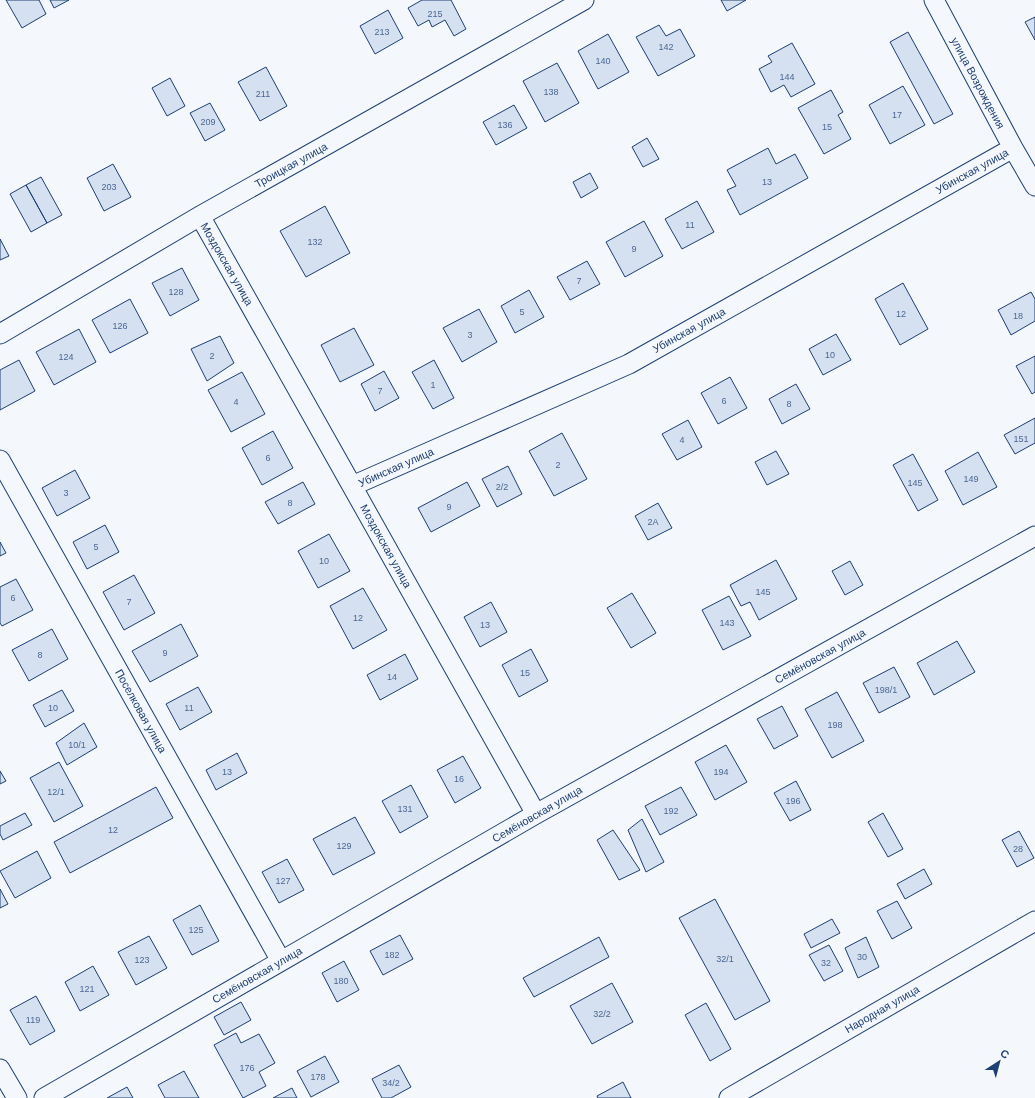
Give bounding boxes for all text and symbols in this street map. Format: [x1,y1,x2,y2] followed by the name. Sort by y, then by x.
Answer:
[427,9,443,19] house number: 215
[374,27,390,37] house number: 213
[949,35,1007,131] street label: улица Возрождения
[658,42,674,52] house number: 142
[595,56,611,66] house number: 140
[779,72,795,82] house number: 144
[543,87,559,97] house number: 138
[256,89,270,99] house number: 211
[892,110,902,120] house number: 17
[200,117,216,127] house number: 209
[497,120,513,130] house number: 136
[822,122,832,132] house number: 15
[253,140,330,190] street label: Троицкая улица
[934,146,1011,196] street label: Убинская улица
[762,177,772,187] house number: 13
[101,182,117,192] house number: 203
[685,220,695,230] house number: 11
[198,221,256,308] street label: Моздокская улица
[307,237,323,247] house number: 132
[631,244,637,254] house number: 9
[576,276,582,286] house number: 7
[168,287,184,297] house number: 128
[651,305,728,355] street label: Убинская улица
[519,307,525,317] house number: 5
[896,309,906,319] house number: 12
[1013,311,1023,321] house number: 18
[112,321,128,331] house number: 126
[467,330,473,340] house number: 3
[825,350,835,360] house number: 10
[209,351,215,361] house number: 2
[58,352,74,362] house number: 124
[430,380,436,390] house number: 1
[377,386,383,396] house number: 7
[721,396,727,406] house number: 6
[233,397,239,407] house number: 4
[786,399,792,409] house number: 8
[1013,434,1029,444] house number: 151
[679,435,685,445] house number: 4
[356,445,436,489] street label: Убинская улица
[265,453,271,463] house number: 6
[555,460,561,470] house number: 2
[963,474,979,484] house number: 149
[907,478,923,488] house number: 145
[496,482,508,492] house number: 2/2
[63,488,69,498] house number: 3
[287,498,293,508] house number: 8
[358,502,414,591] street label: Моздокская улица
[446,502,452,512] house number: 9
[647,517,659,527] house number: 2А
[93,542,99,552] house number: 5
[319,556,329,566] house number: 10
[755,587,771,597] house number: 145
[10,593,16,603] house number: 6
[126,597,132,607] house number: 7
[353,613,363,623] house number: 12
[719,618,735,628] house number: 143
[480,620,490,630] house number: 13
[773,626,868,686] street label: Семёновская улица
[162,648,168,658] house number: 9
[37,650,43,660] house number: 8
[113,667,169,756] street label: Поселковая улица
[520,668,530,678] house number: 15
[387,672,397,682] house number: 14
[875,685,897,695] house number: 198/1
[48,703,58,713] house number: 10
[184,703,194,713] house number: 11
[827,720,843,730] house number: 198
[68,740,86,750] house number: 10/1
[222,767,232,777] house number: 13
[713,767,729,777] house number: 194
[454,774,464,784] house number: 16
[490,783,585,845] street label: Семёновская улица
[47,787,65,797] house number: 12/1
[785,796,801,806] house number: 196
[397,804,413,814] house number: 131
[663,806,679,816] house number: 192
[108,825,118,835] house number: 12
[336,841,352,851] house number: 129
[1013,844,1023,854] house number: 28
[275,876,291,886] house number: 127
[188,925,204,935] house number: 125
[210,944,305,1006] street label: Семёновская улица
[384,950,400,960] house number: 182
[857,952,867,962] house number: 30
[716,954,734,964] house number: 32/1
[134,955,150,965] house number: 123
[821,958,831,968] house number: 32
[333,976,349,986] house number: 180
[843,982,922,1035] street label: Народная улица
[79,984,95,994] house number: 121
[593,1009,611,1019] house number: 32/2
[26,1015,40,1025] house number: 119
[979,1042,1019,1082] north arrow
[998,1047,1012,1061] text: С
[239,1063,255,1073] house number: 176
[310,1072,326,1082] house number: 178
[382,1078,400,1088] house number: 34/2

